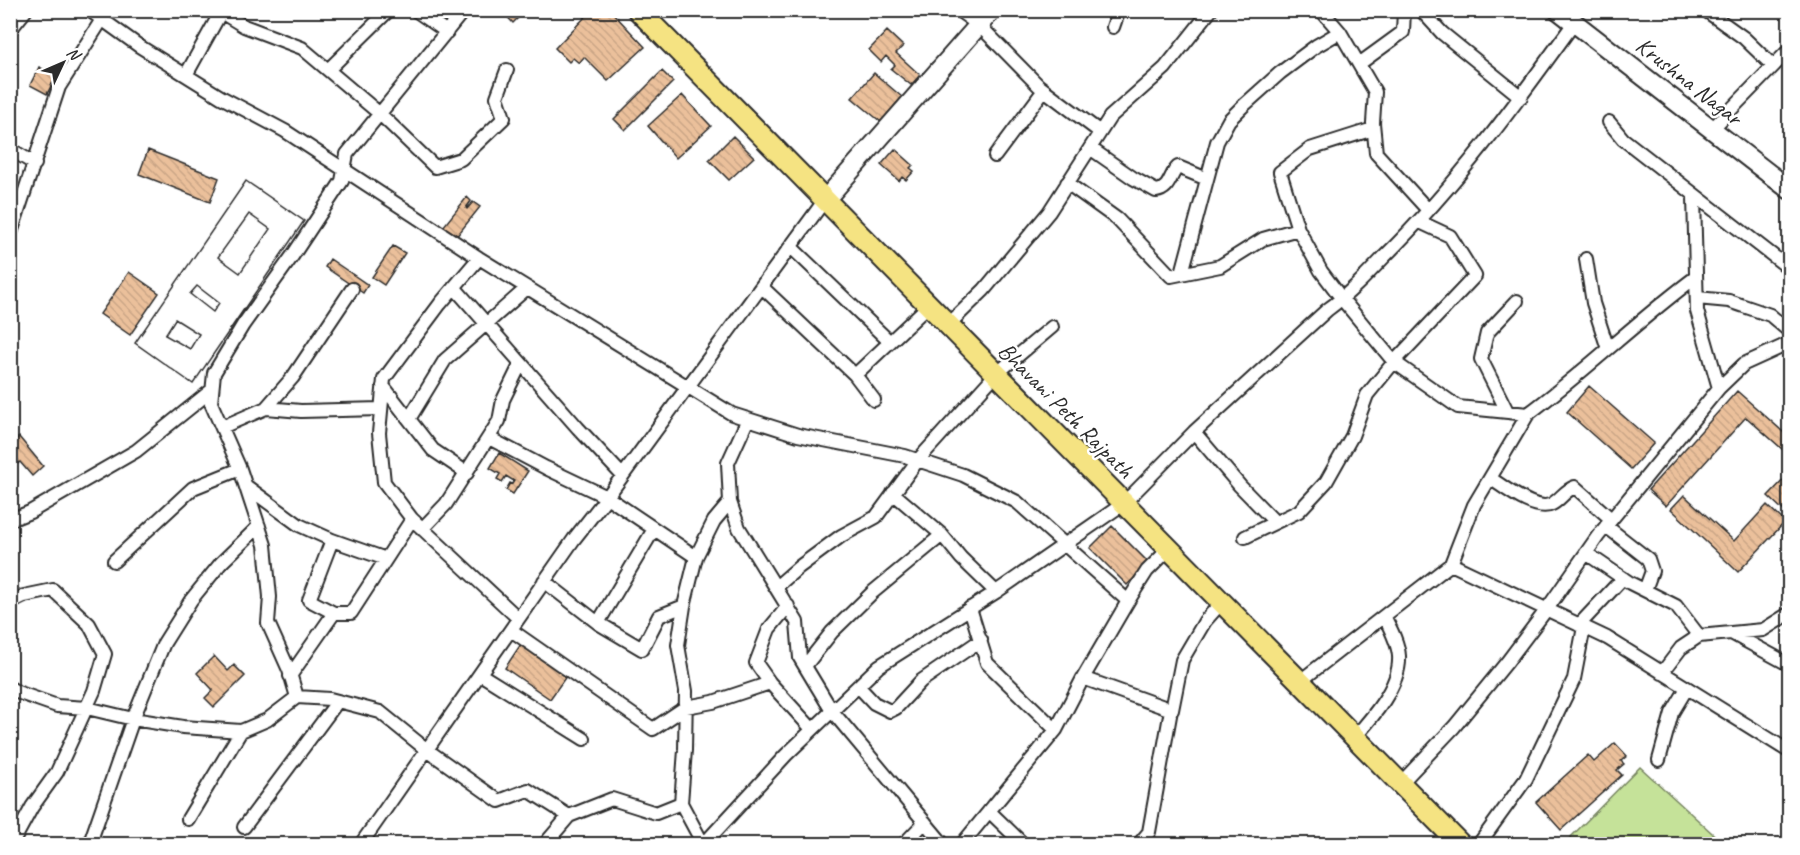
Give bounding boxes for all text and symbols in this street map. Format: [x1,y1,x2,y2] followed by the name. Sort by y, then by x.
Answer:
[1630,30,1750,133] street label: Krushna Nagar
[33,33,93,93] north arrow
[62,43,86,66] text: N
[992,336,1141,485] street label: Bhavani Peth Rajpath

